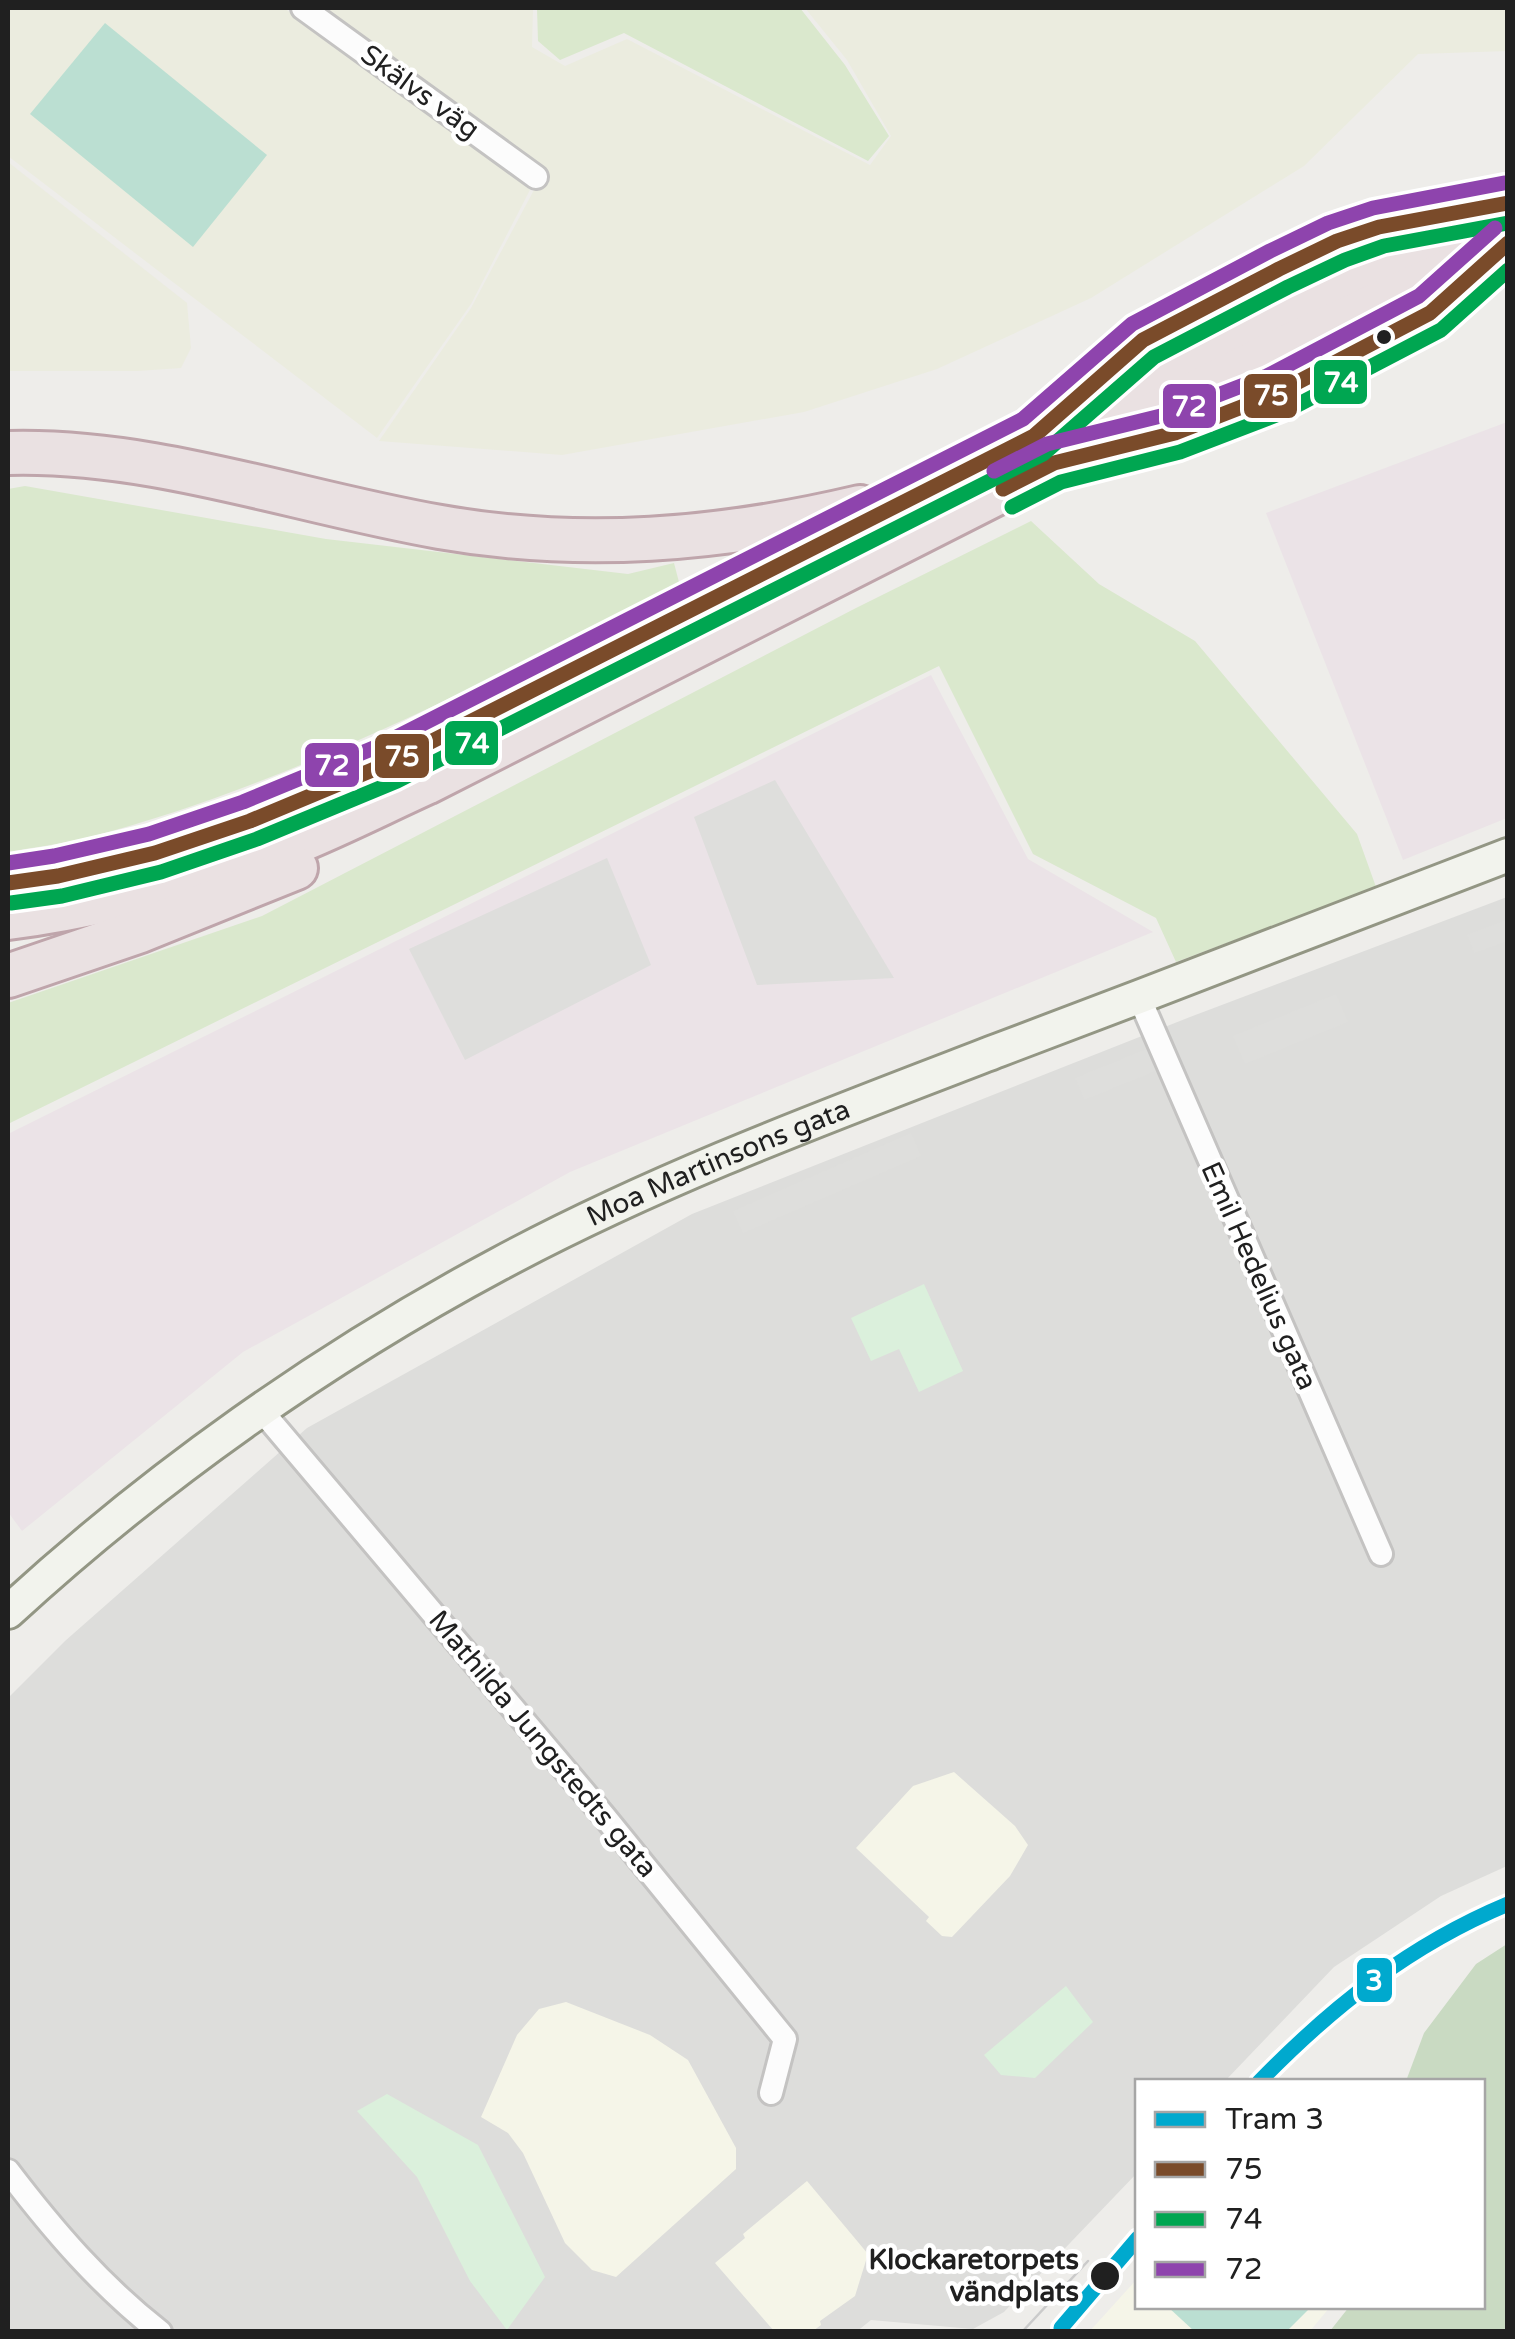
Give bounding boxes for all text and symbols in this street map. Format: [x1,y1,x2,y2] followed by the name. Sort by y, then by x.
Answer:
[354,38,486,146] street label: Skälvs väg
[1374,327,1394,347] unlabelled marker
[1312,358,1369,406] line badge: 74
[1323,366,1359,400] text: 74
[1242,372,1299,420] line badge: 75
[1253,379,1289,413] text: 75
[1161,382,1218,430] line badge: 72
[1171,390,1207,424] text: 72
[443,719,500,767] line badge: 74
[454,727,490,761] text: 74
[373,732,431,780] line badge: 75
[384,740,420,774] text: 75
[303,741,361,789] line badge: 72
[314,749,350,783] text: 72
[581,1092,855,1234] street label: Moa Martinsons gata
[1193,1157,1325,1395] street label: Emil Hedelius gata
[421,1604,665,1884] street label: Mathilda Jungstedts gata
[1355,1956,1394,2004] line badge: 3
[1365,1964,1383,1998] text: 3
[1135,2079,1485,2309] legend
[1225,2101,1324,2138] text: Tram 3
[1225,2151,1263,2188] text: 75
[1225,2201,1263,2238] text: 74
[869,2243,1079,2309] place label: Klockaretorpets vändplats
[1225,2251,1263,2288] text: 72
[1088,2259,1122,2293] marker: Klockaretorpets vändplats

